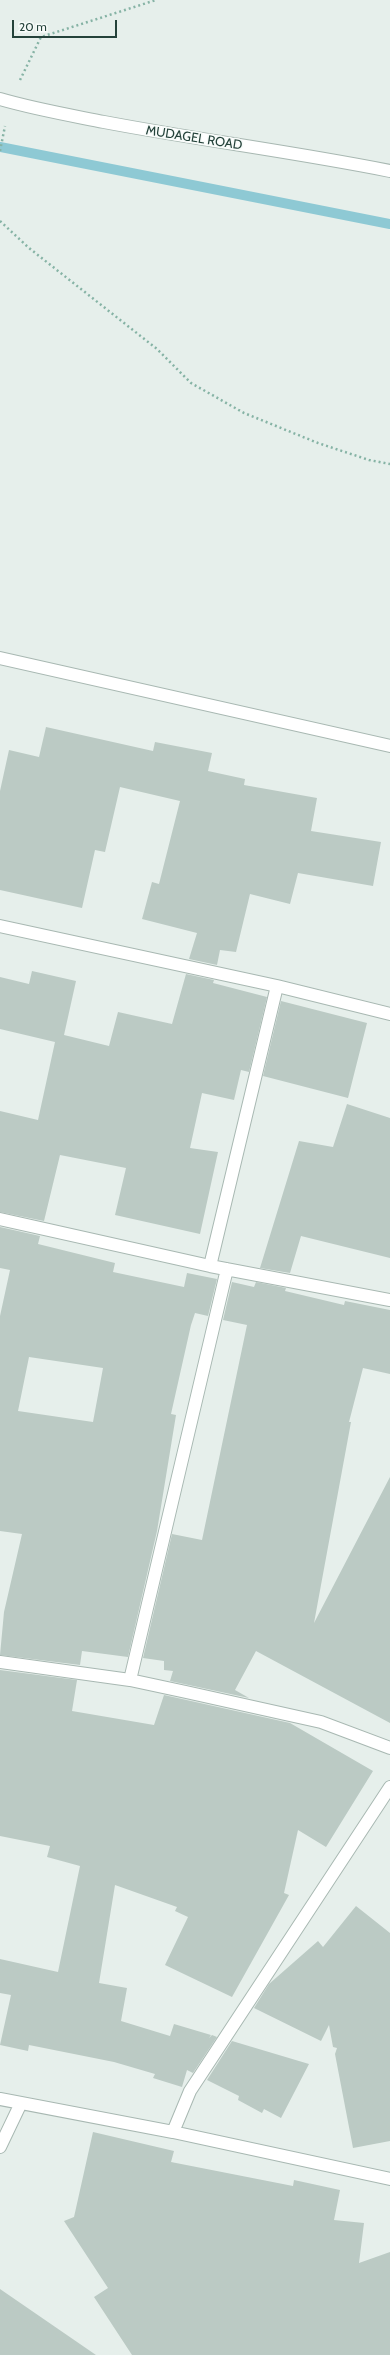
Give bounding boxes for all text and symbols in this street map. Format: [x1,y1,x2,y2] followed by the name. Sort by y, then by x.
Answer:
[14,12,119,38] scale bar
[19,19,47,34] text: 20 m
[145,123,243,153] street label: MUDAGEL ROAD

